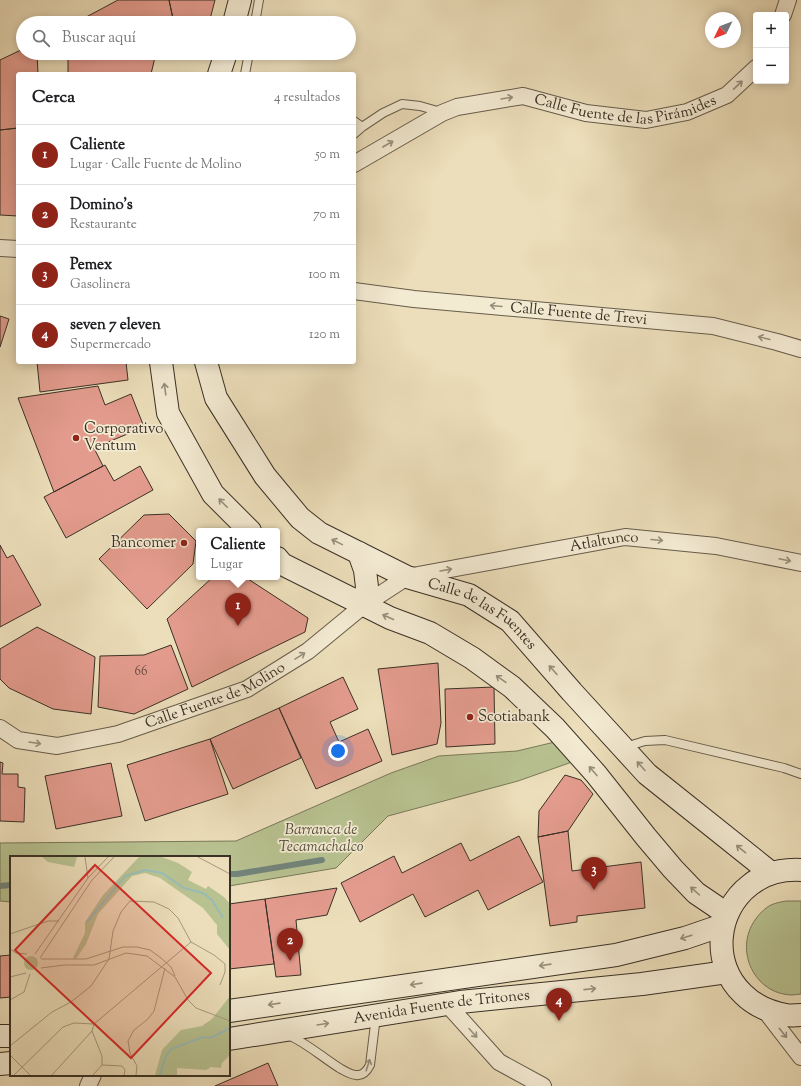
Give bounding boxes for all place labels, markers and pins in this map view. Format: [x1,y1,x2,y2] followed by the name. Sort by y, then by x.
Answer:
[84,419,163,457] place label: Corporativo Ventum
[71,433,81,443] marker: Corporativo Ventum
[111,533,176,554] place label: Bancomer
[179,538,189,548] marker: Bancomer
[225,593,251,626] pin: 1
[478,707,550,728] place label: Scotiabank
[465,712,475,722] marker: Scotiabank
[581,857,607,890] pin: 3
[277,928,303,961] pin: 2
[546,988,572,1021] pin: 4

